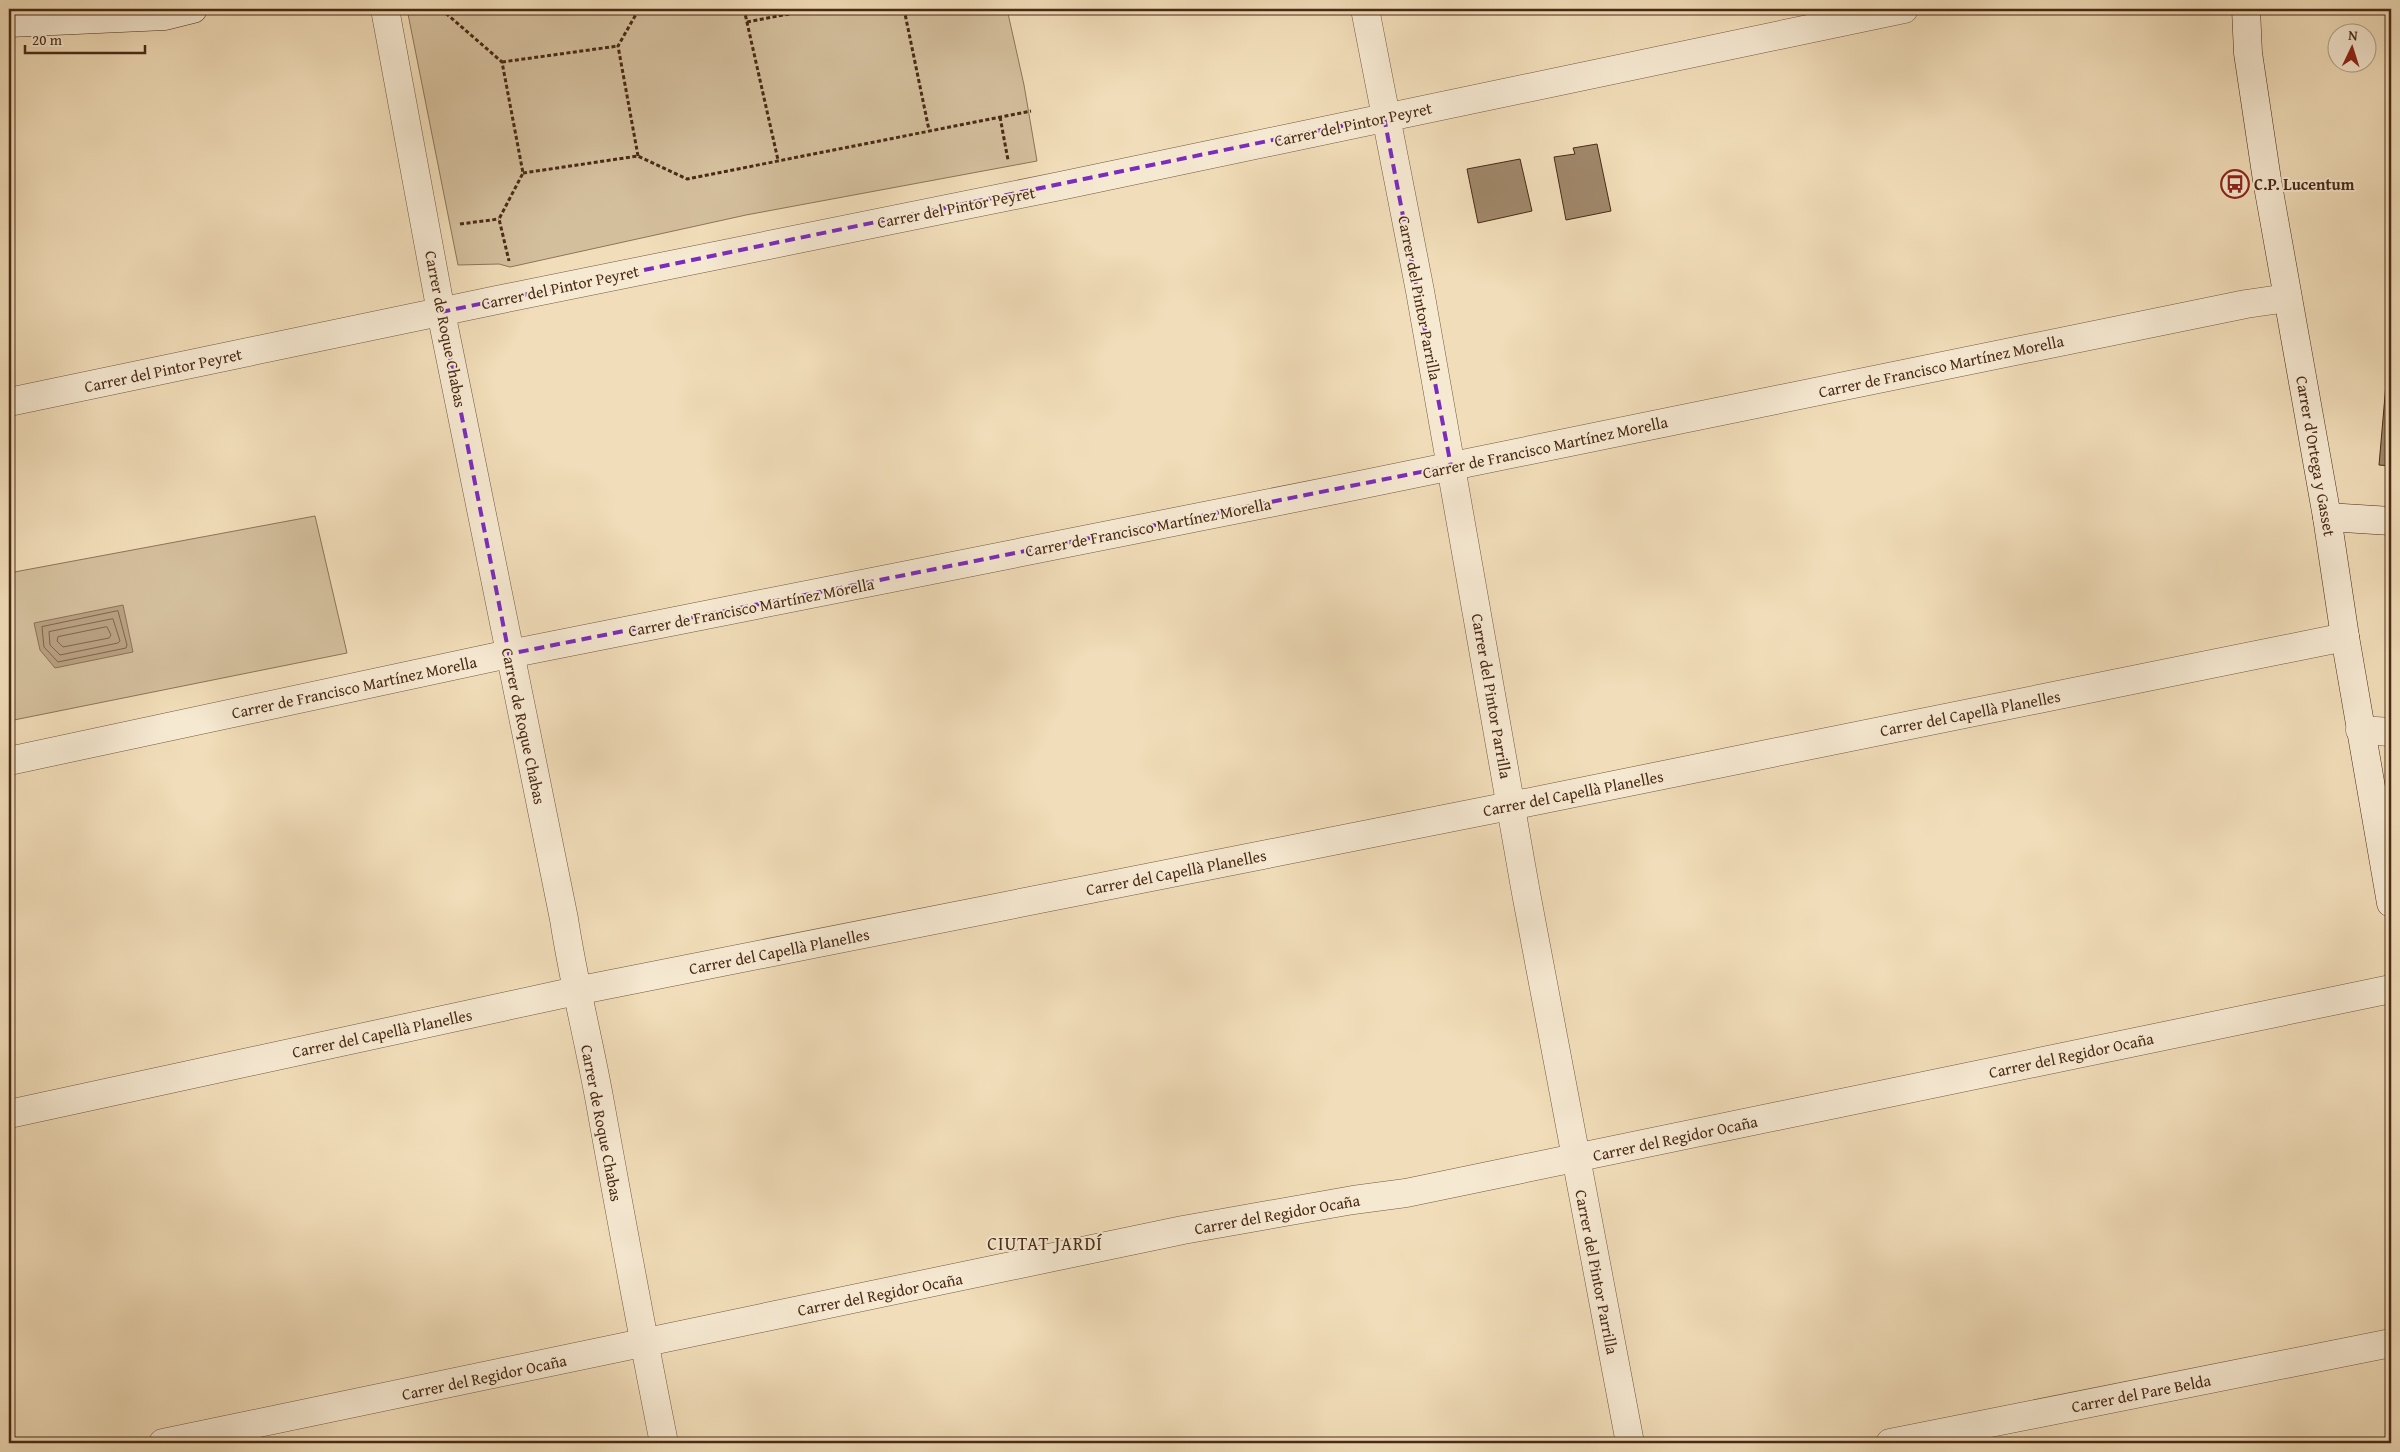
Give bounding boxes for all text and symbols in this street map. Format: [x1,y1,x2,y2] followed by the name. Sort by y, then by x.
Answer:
[25,22,145,54] scale bar
[2328,22,2378,72] north arrow
[2348,25,2359,45] text: N
[32,29,63,50] text: 20 m
[1272,96,1434,152] street label: Carrer del Pintor Peyret
[2220,169,2250,199] bus stop icon: C.P. Lucentum
[2254,172,2355,196] place label: C.P. Lucentum
[875,180,1037,234] street label: Carrer del Pintor Peyret
[1392,214,1448,383] street label: Carrer del Pintor Parrilla
[419,249,473,409] street label: Carrer de Roque Chabas
[479,259,641,315] street label: Carrer del Pintor Peyret
[1816,328,2066,404] street label: Carrer de Francisco Martínez Morella
[82,342,244,398] street label: Carrer del Pintor Peyret
[2290,374,2342,538] street label: Carrer d'Ortega y Gasset
[1420,409,1670,485] street label: Carrer de Francisco Martínez Morella
[1023,491,1273,563] street label: Carrer de Francisco Martínez Morella
[626,571,876,643] street label: Carrer de Francisco Martínez Morella
[1466,612,1518,781] street label: Carrer del Pintor Parrilla
[496,646,552,806] street label: Carrer de Roque Chabas
[229,649,479,725] street label: Carrer de Francisco Martínez Morella
[1878,684,2062,742] street label: Carrer del Capellà Planelles
[1481,764,1665,822] street label: Carrer del Capellà Planelles
[1084,843,1268,901] street label: Carrer del Capellà Planelles
[687,922,871,980] street label: Carrer del Capellà Planelles
[290,1002,474,1064] street label: Carrer del Capellà Planelles
[1986,1026,2156,1084] street label: Carrer del Regidor Ocaña
[575,1043,629,1203] street label: Carrer de Roque Chabas
[1590,1109,1760,1167] street label: Carrer del Regidor Ocaña
[1192,1188,1362,1240] street label: Carrer del Regidor Ocaña
[1569,1188,1625,1357] street label: Carrer del Pintor Parrilla
[987,1230,1103,1257] district label: CIUTAT JARDÍ
[795,1266,965,1322] street label: Carrer del Regidor Ocaña
[399,1348,569,1406] street label: Carrer del Regidor Ocaña
[2069,1368,2213,1418] street label: Carrer del Pare Belda

